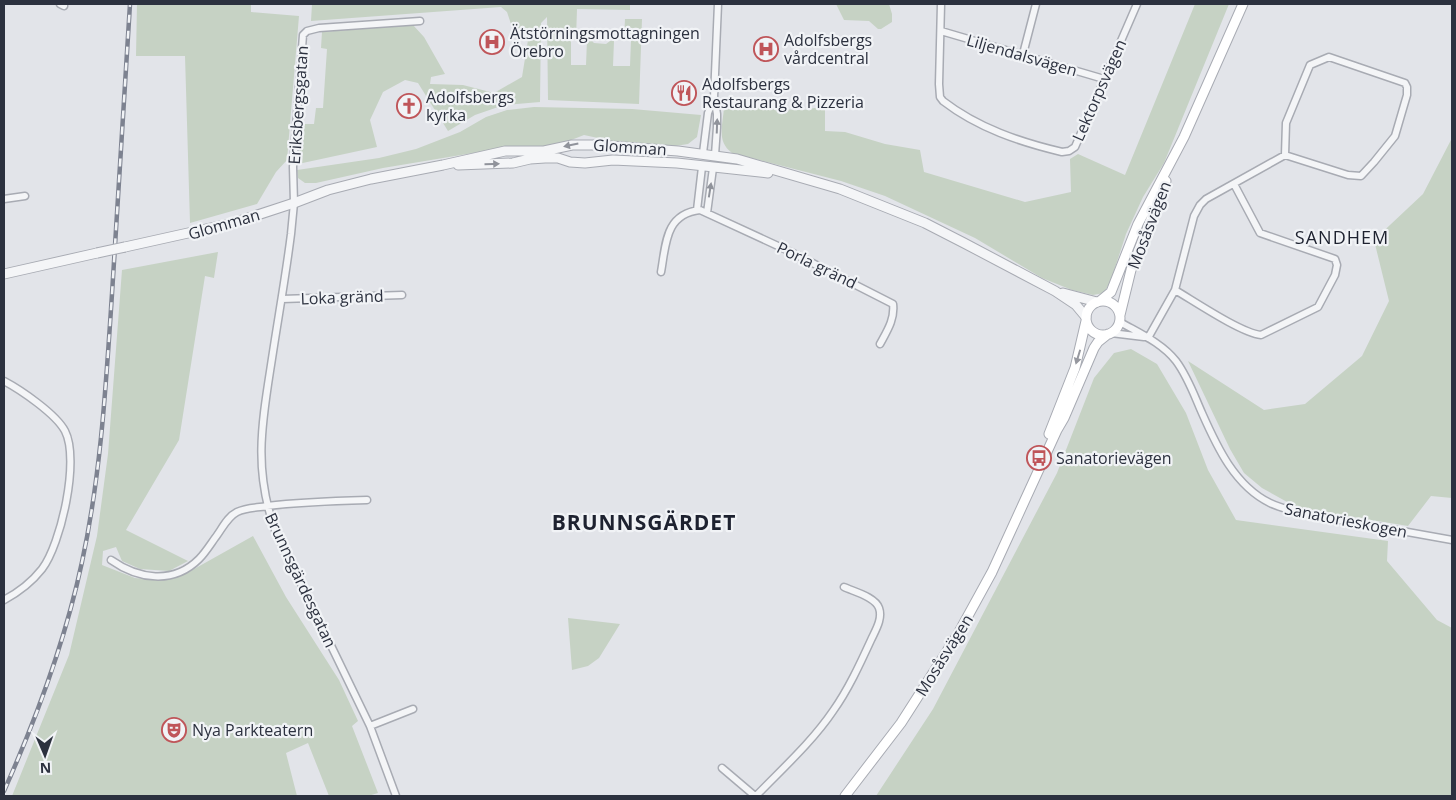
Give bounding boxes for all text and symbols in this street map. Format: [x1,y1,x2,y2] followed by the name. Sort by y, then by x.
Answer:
[510,22,700,62] place label: Ätstörningsmottagningen Örebro
[479,29,505,55] hospital icon: Ätstörningsmottagningen Örebro
[784,29,872,69] place label: Adolfsbergs vårdcentral
[964,29,1080,81] street label: Liljendalsvägen
[753,36,779,62] hospital icon: Adolfsbergs vårdcentral
[1067,36,1131,144] street label: Lektorpsvägen
[283,45,313,165] street label: Eriksbergsgatan
[702,73,864,113] place label: Adolfsbergs Restaurang & Pizzeria
[671,80,697,106] restaurant icon: Adolfsbergs Restaurang & Pizzeria
[426,86,514,126] place label: Adolfsbergs kyrka
[396,93,422,119] church icon: Adolfsbergs kyrka
[713,118,721,134] one-way arrow
[593,133,667,161] street label: Glomman
[563,142,579,150] one-way arrow
[484,160,500,168] one-way arrow
[1122,178,1176,272] street label: Mosåsvägen
[706,182,714,198] one-way arrow
[186,203,262,245] street label: Glomman
[1295,225,1389,249] district label: SANDHEM
[773,236,861,294] street label: Porla gränd
[300,285,384,309] street label: Loka gränd
[1074,349,1082,364] one-way arrow
[1026,445,1052,471] bus stop icon: Sanatorievägen
[1056,447,1172,469] place label: Sanatorievägen
[1283,497,1409,543] street label: Sanatorieskogen
[552,508,736,536] district label: BRUNNSGÄRDET
[260,509,342,651] street label: Brunnsgärdesgatan
[910,610,978,700] street label: Mosåsvägen
[161,717,187,743] theatre icon: Nya Parkteatern
[192,719,313,741] place label: Nya Parkteatern
[20,730,70,780] north arrow
[39,759,51,778] text: N

